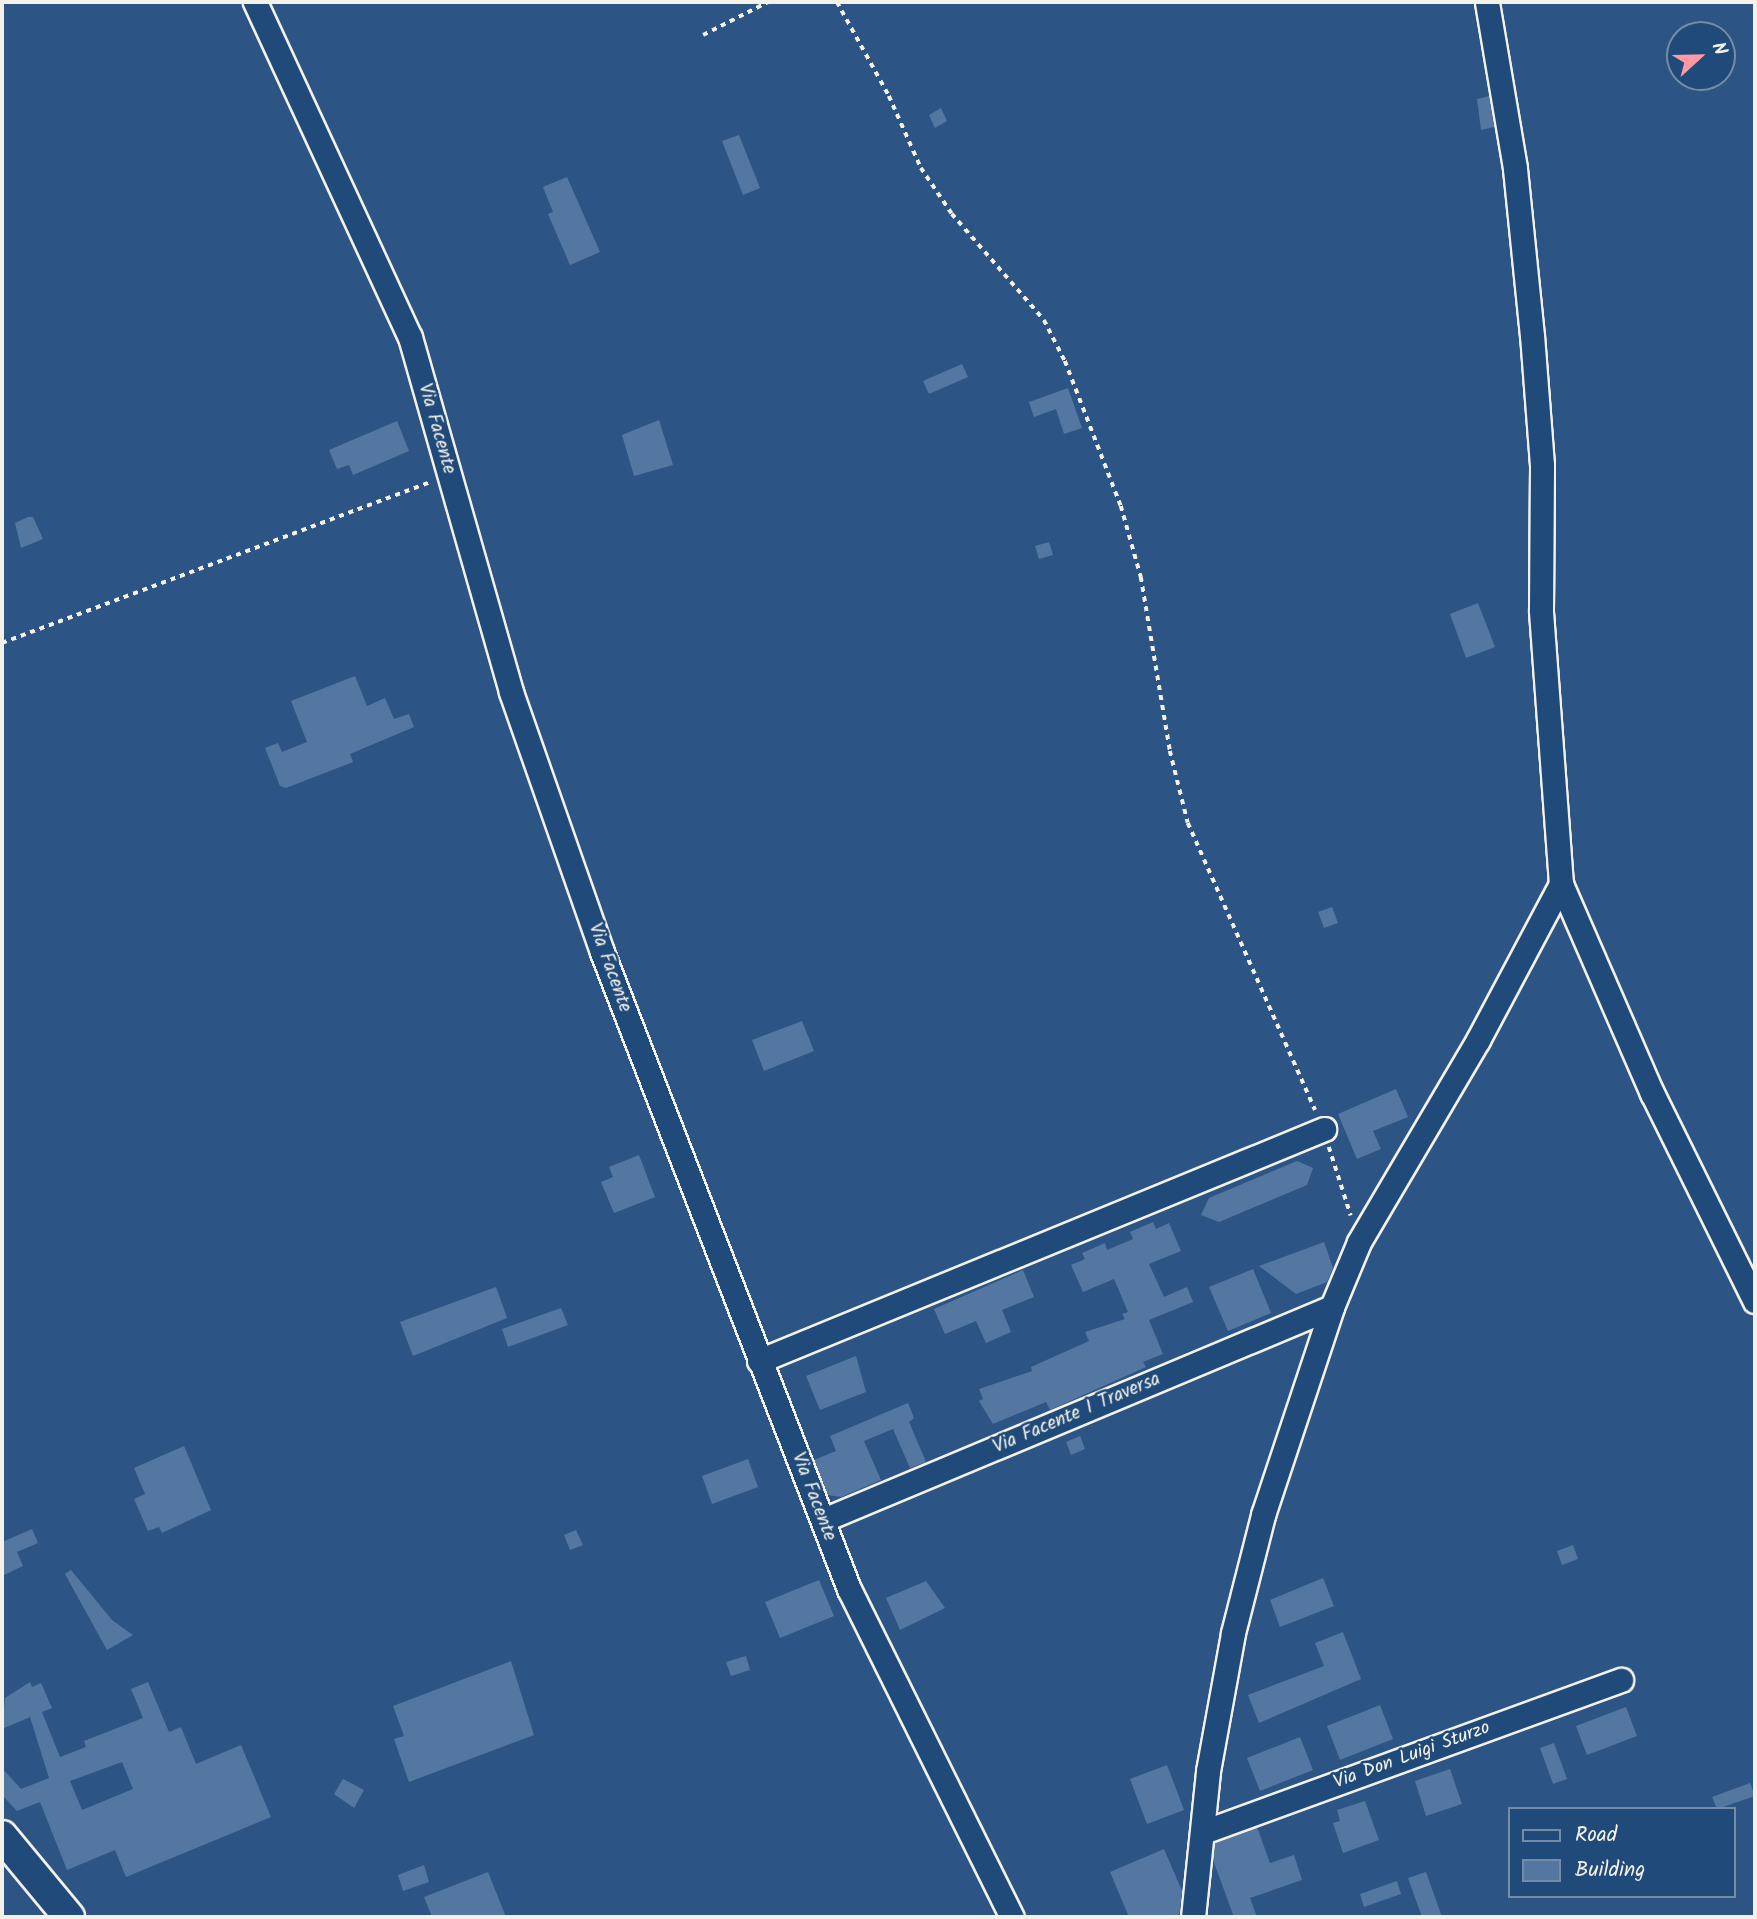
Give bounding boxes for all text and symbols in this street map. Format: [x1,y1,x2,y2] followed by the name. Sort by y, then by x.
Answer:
[1666,21,1736,91] north arrow
[1702,38,1735,60] text: N
[412,381,460,477] street label: Via Facente
[582,920,636,1016] street label: Via Facente
[990,1368,1164,1460] street label: Via Facente I Traversa
[786,1449,840,1545] street label: Via Facente
[1331,1717,1493,1795] street label: Via Don Luigi Sturzo
[1508,1807,1736,1898] legend
[1575,1819,1617,1852] text: Road
[1575,1854,1645,1887] text: Building

